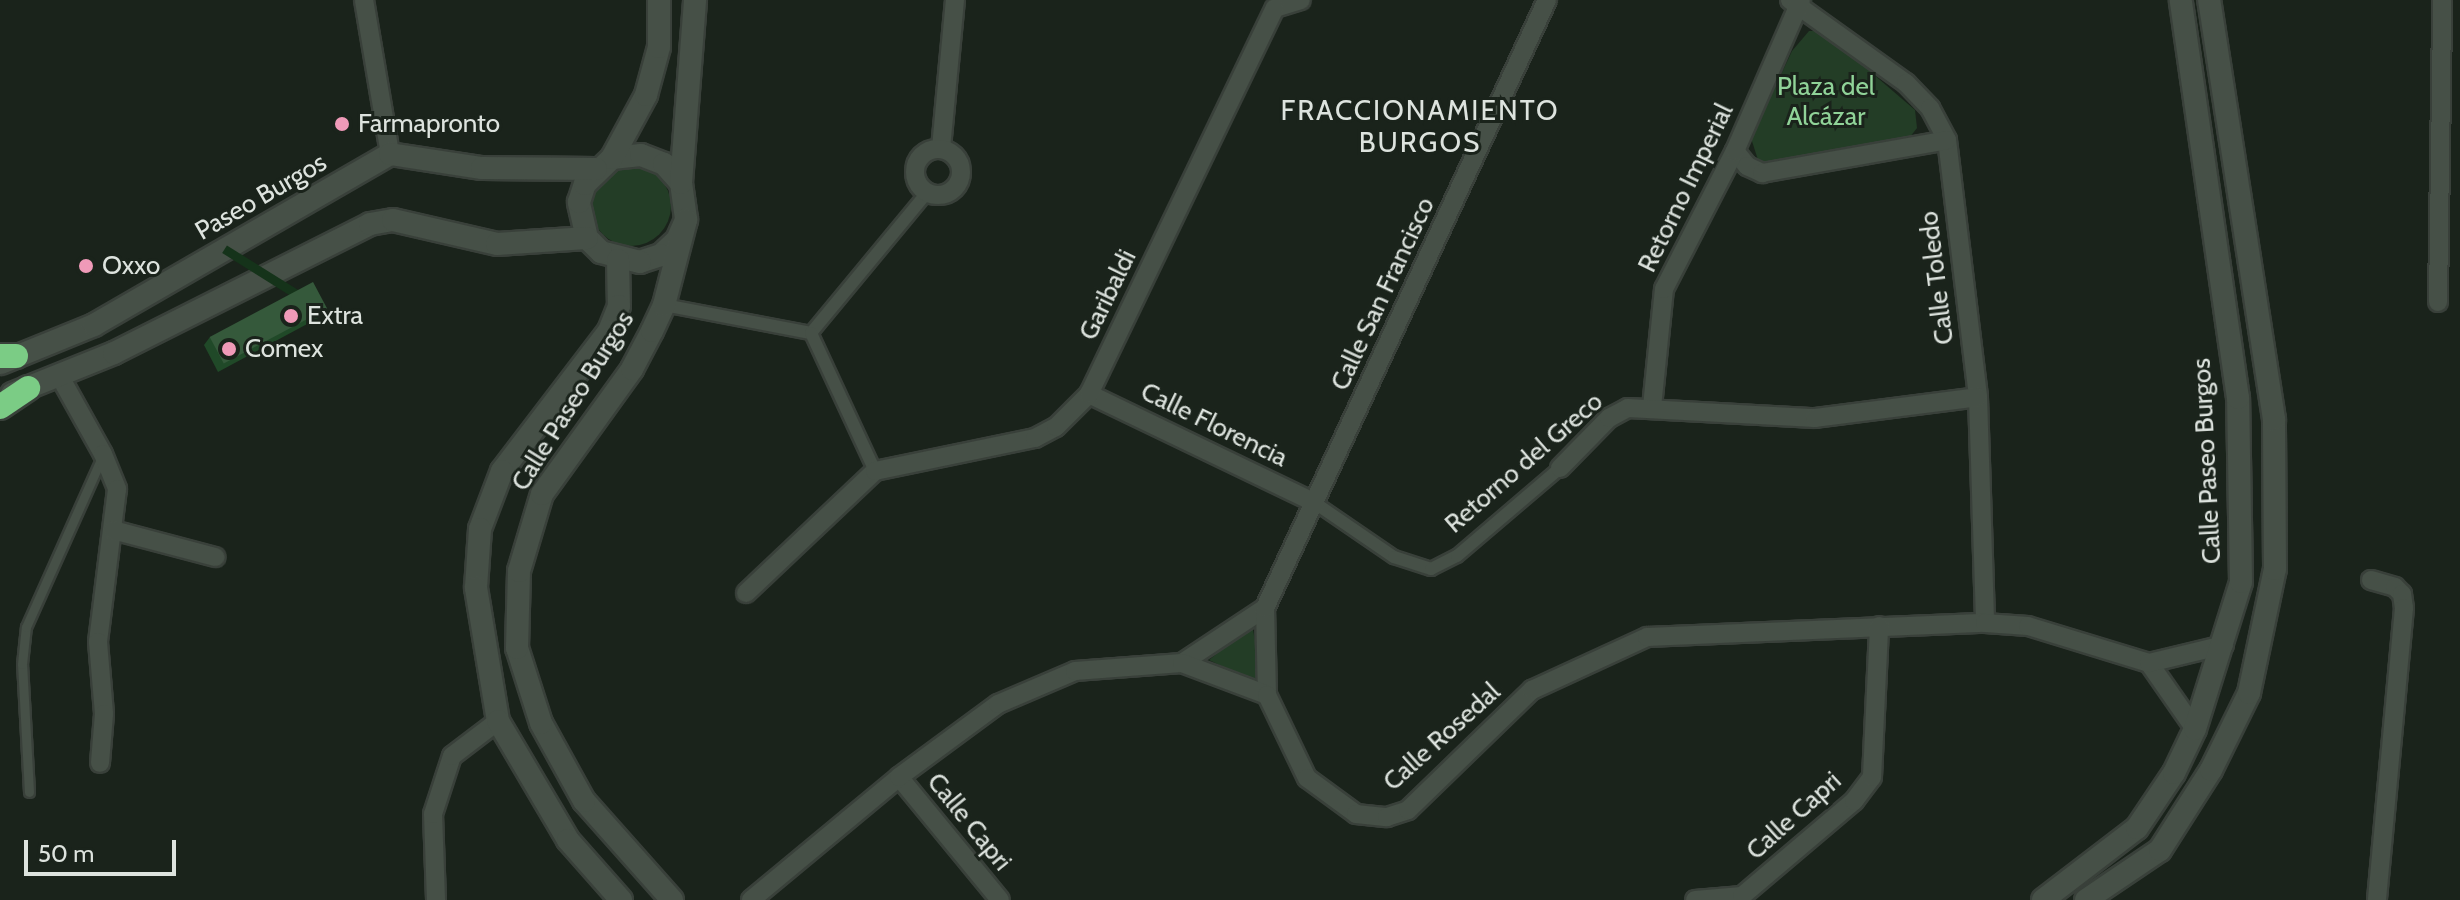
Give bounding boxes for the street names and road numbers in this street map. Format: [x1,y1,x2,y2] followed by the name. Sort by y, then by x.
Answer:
[1632,99,1740,277] street label: Retorno Imperial
[190,147,332,247] street label: Paseo Burgos
[1325,193,1441,395] street label: Calle San Francisco
[1913,210,1961,346] street label: Calle Toledo
[1073,245,1143,345] street label: Garibaldi
[505,305,641,497] street label: Calle Paseo Burgos
[2186,357,2228,565] street label: Calle Paseo Burgos
[1136,376,1292,474] street label: Calle Florencia
[1439,386,1609,540] street label: Retorno del Greco
[1377,676,1507,798] street label: Calle Rosedal
[1740,765,1848,867] street label: Calle Capri
[920,767,1018,877] street label: Calle Capri

